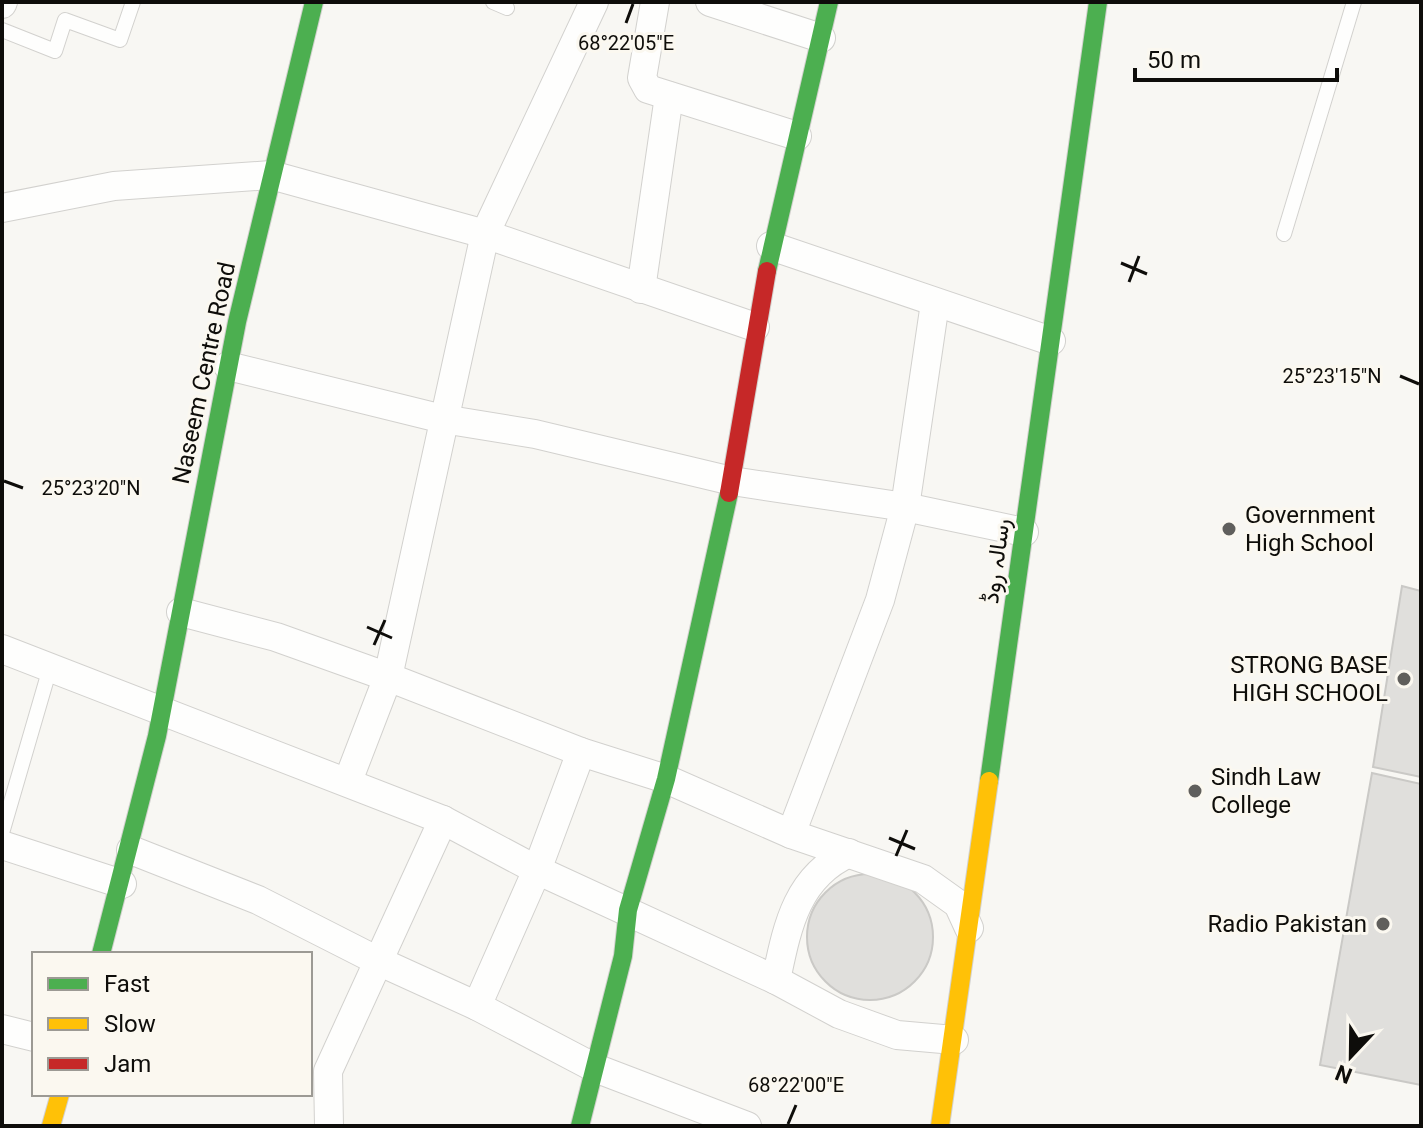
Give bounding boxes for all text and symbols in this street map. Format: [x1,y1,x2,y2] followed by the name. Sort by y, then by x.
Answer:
[578,31,674,55] text: 68°22'05"E
[1135,32,1337,82] scale bar
[1147,46,1201,74] text: 50 m
[167,259,241,487] street label: Naseem Centre Road
[1282,364,1382,388] text: 25°23'15"N
[41,476,141,500] text: 25°23'20"N
[1245,501,1375,557] place label: Government High School
[976,517,1017,605] street label: رسالہ روڈ
[1220,520,1238,538] marker: Government High School
[1230,651,1388,707] place label: STRONG BASE HIGH SCHOOL
[1395,670,1413,688] marker: STRONG BASE HIGH SCHOOL
[1211,763,1321,819] place label: Sindh Law College
[1186,782,1204,800] marker: Sindh Law College
[1208,910,1367,938] place label: Radio Pakistan
[1374,915,1392,933] marker: Radio Pakistan
[32,952,312,1096] legend
[104,970,150,998] text: Fast
[104,1010,156,1038] text: Slow
[1311,1016,1391,1096] north arrow
[104,1050,151,1078] text: Jam
[1332,1060,1356,1089] text: N
[748,1073,844,1097] text: 68°22'00"E

